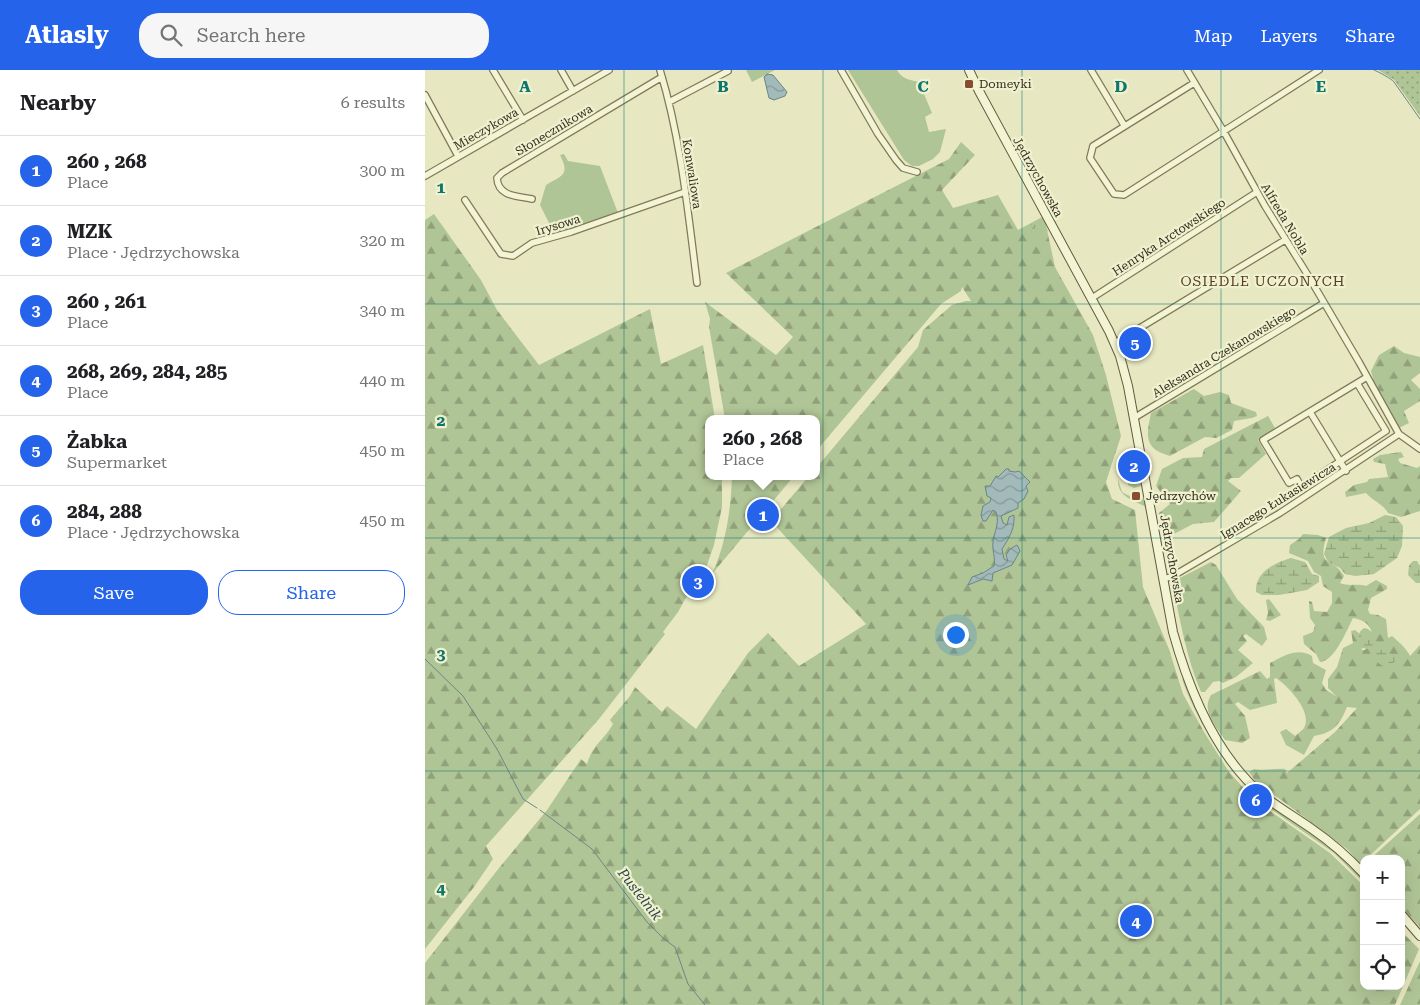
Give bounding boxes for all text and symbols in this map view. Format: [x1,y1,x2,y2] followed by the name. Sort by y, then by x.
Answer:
[139,13,489,58] search box
[25,21,109,49] text: Atlasly
[157,21,185,49] icon: search
[197,24,306,47] text: Search here
[1194,25,1233,46] text: Map
[1261,25,1317,46] text: Layers
[1345,25,1395,46] text: Share
[519,77,531,96] text: A
[717,77,729,96] text: B
[917,77,929,96] text: C
[979,77,1032,91] place label: Domeyki
[1115,77,1128,96] text: D
[1316,77,1326,96] text: E
[963,78,975,90] marker: Domeyki
[20,91,96,115] text: Nearby
[341,93,405,112] text: 6 results
[513,101,596,159] street label: Słonecznikowa
[451,105,521,153] street label: Mieczykowa
[1010,135,1066,220] street label: Jędrzychowska
[680,138,705,210] street label: Konwaliowa
[67,150,147,173] text: 260 , 268
[32,161,40,180] text: 1
[359,161,405,180] text: 300 m
[67,173,108,192] text: Place
[437,178,446,197] text: 1
[1258,181,1312,257] street label: Alfreda Nobla
[1110,195,1228,279] street label: Henryka Arctowskiego
[534,211,582,238] street label: Irysowa
[67,220,112,243] text: MZK
[32,231,40,250] text: 2
[359,231,405,250] text: 320 m
[67,243,240,262] text: Place · Jędrzychowska
[1181,273,1346,289] district label: OSIEDLE UCZONYCH
[67,290,147,313] text: 260 , 261
[32,301,40,320] text: 3
[359,301,405,320] text: 340 m
[1150,304,1298,400] street label: Aleksandra Czekanowskiego
[67,313,108,332] text: Place
[1119,324,1151,362] pin: 5
[67,360,228,383] text: 268, 269, 284, 285
[32,371,40,390] text: 4
[359,371,405,390] text: 440 m
[67,383,108,402] text: Place
[437,411,446,430] text: 2
[705,415,820,480] popup
[723,427,802,450] text: 260 , 268
[67,430,127,453] text: Żabka
[32,441,40,460] text: 5
[359,441,405,460] text: 450 m
[1118,447,1150,485] pin: 2
[723,450,764,469] text: Place
[67,453,167,472] text: Supermarket
[1218,460,1338,542] street label: Ignacego Łukasiewicza
[1146,489,1216,503] place label: Jędrzychów
[1130,490,1142,502] marker: Jędrzychów
[747,496,779,534] pin: 1
[67,500,142,523] text: 284, 288
[32,511,40,530] text: 6
[359,511,405,530] text: 450 m
[1157,514,1187,605] street label: Jędrzychowska
[67,523,240,542] text: Place · Jędrzychowska
[682,563,714,601] pin: 3
[20,570,208,615] button: Save
[218,570,405,615] button: Share
[943,622,969,648] your location
[437,645,446,664] text: 3
[1240,781,1272,819] pin: 6
[1360,855,1405,990] map controls
[1360,855,1405,900] button: +
[614,864,665,923] water label: Pustelnik
[437,879,446,898] text: 4
[1360,900,1405,945] button: −
[1120,902,1152,940] pin: 4
[1360,945,1405,990] button: locate

